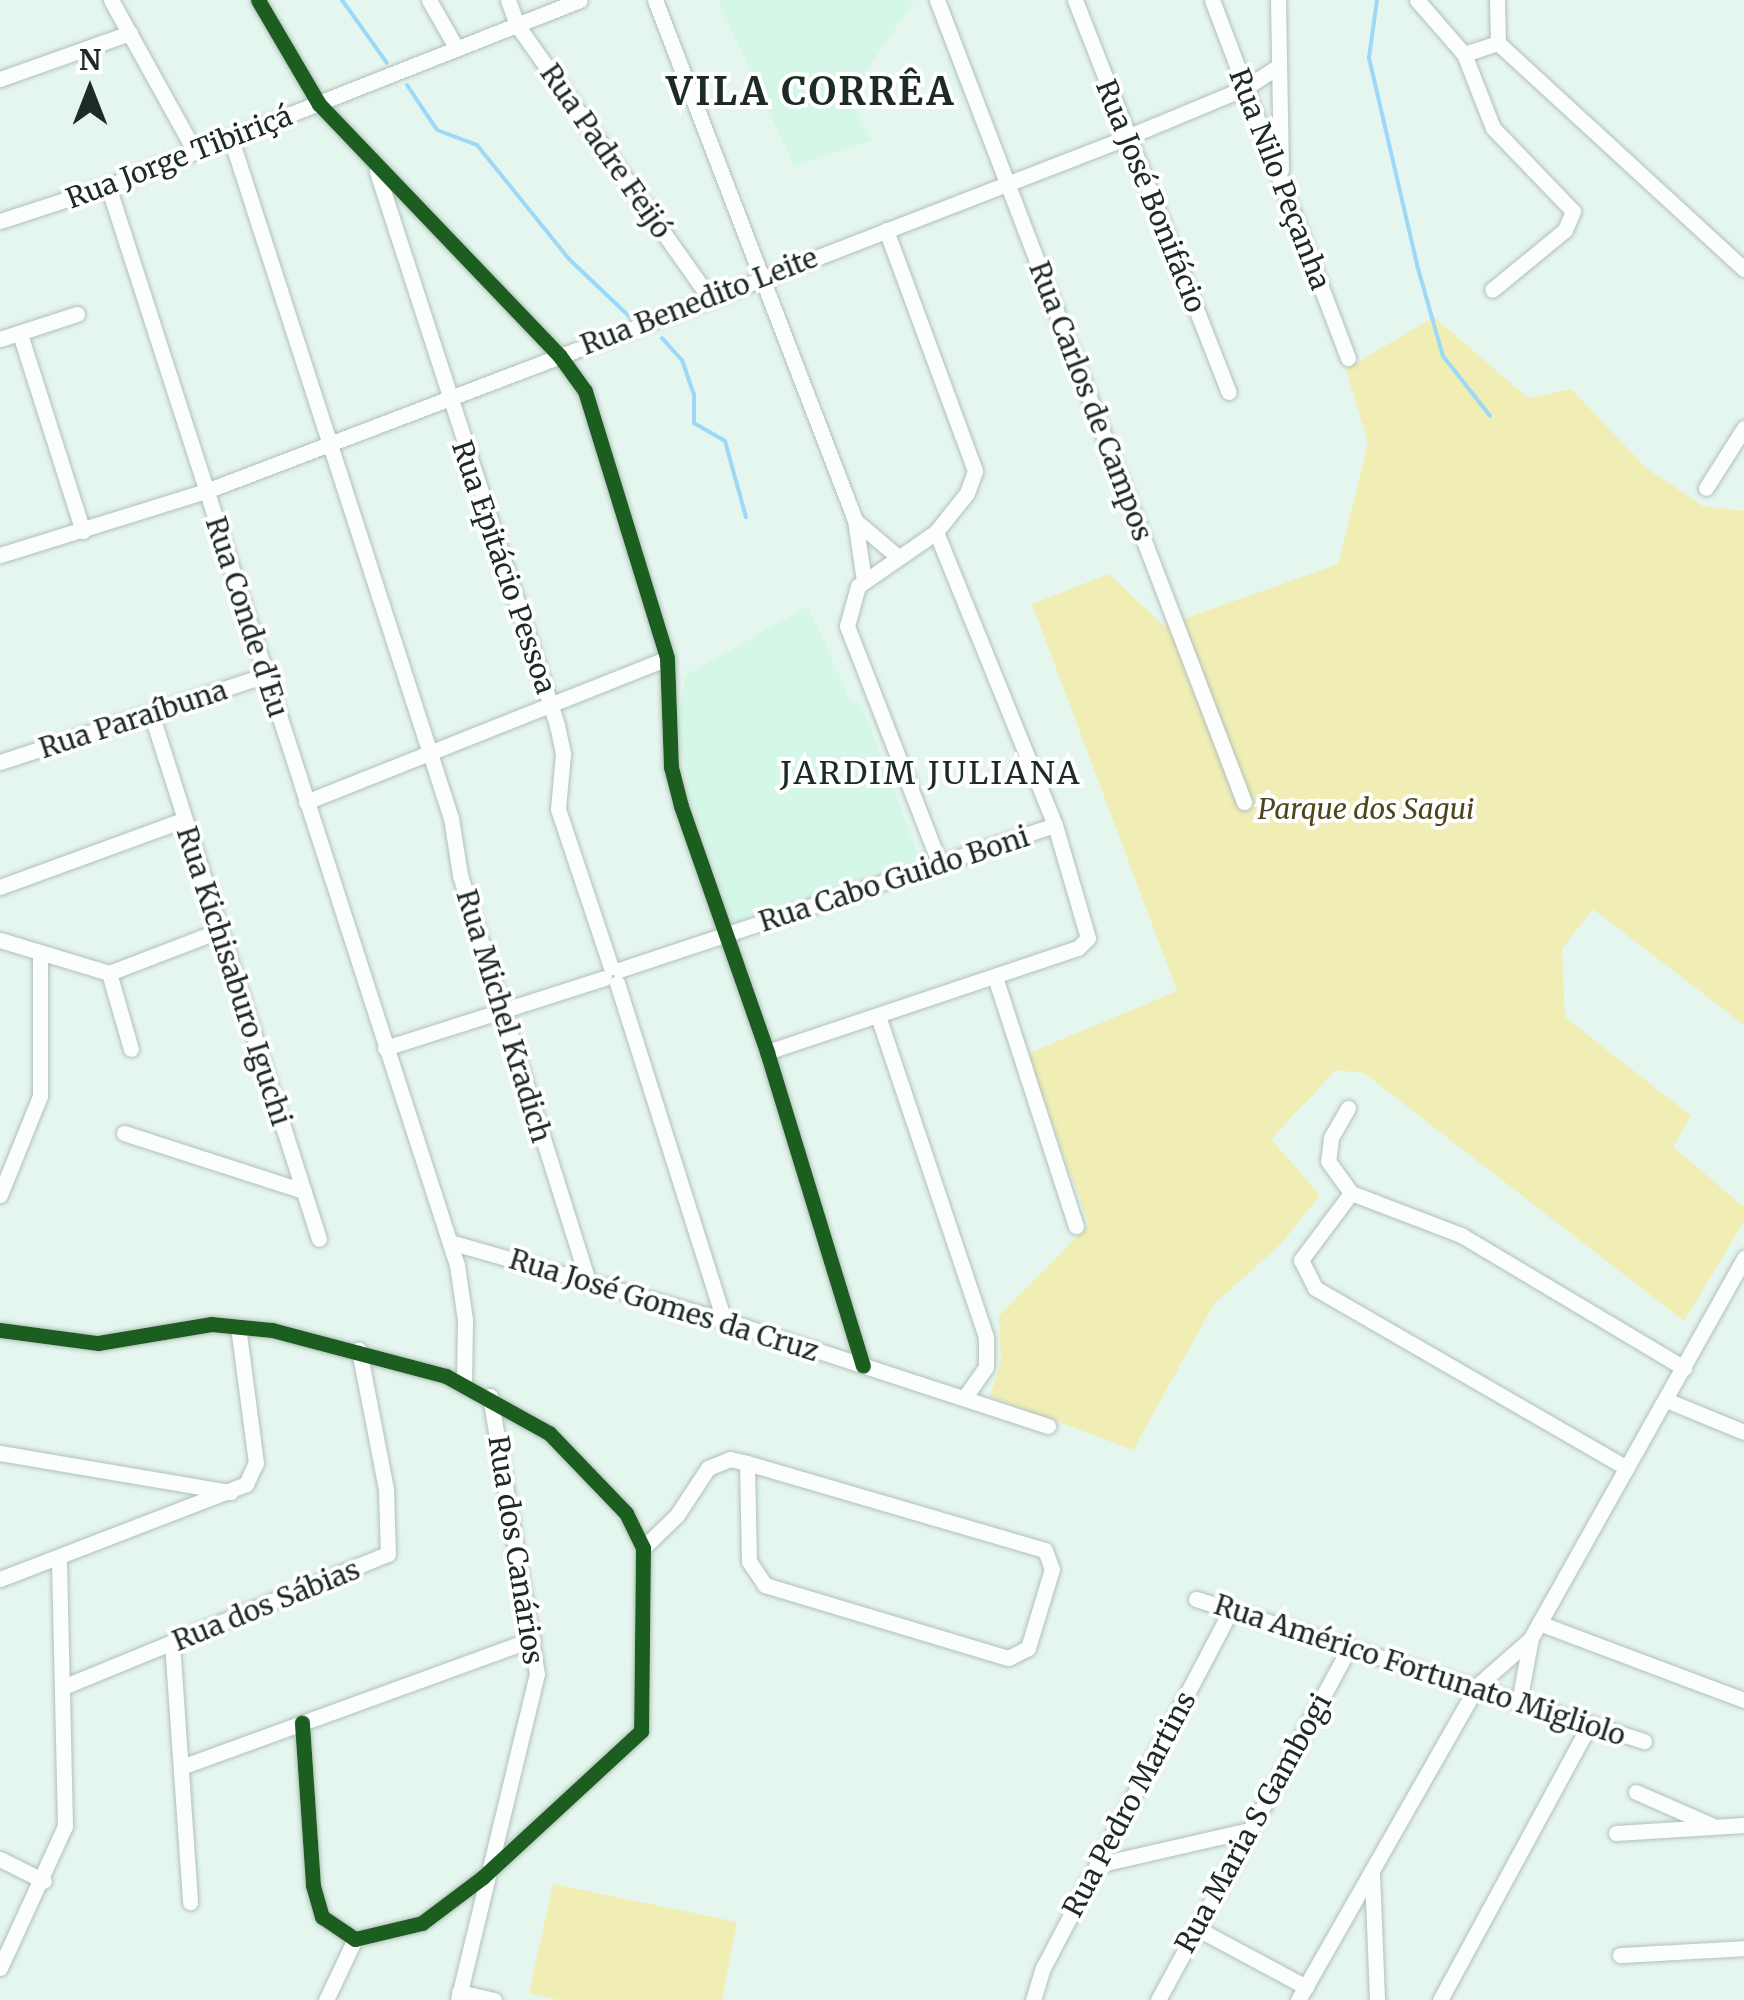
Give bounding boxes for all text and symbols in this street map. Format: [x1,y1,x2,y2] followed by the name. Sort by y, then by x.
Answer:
[40,40,140,140] north arrow
[79,42,101,78] text: N
[533,57,679,245] street label: Rua Padre Feijó
[1222,64,1338,294] street label: Rua Nilo Peçanha
[666,69,956,115] district label: VILA CORRÊA
[1089,75,1213,317] street label: Rua José Bonifácio
[62,99,296,215] street label: Rua Jorge Tibiriçá
[576,240,822,362] street label: Rua Benedito Leite
[1022,257,1160,545] street label: Rua Carlos de Campos
[445,436,563,698] street label: Rua Epitácio Pessoa
[199,512,295,722] street label: Rua Conde d'Eu
[35,673,231,765] street label: Rua Paraíbuna
[780,754,1082,792] district label: JARDIM JULIANA
[1258,792,1474,826] park label: Parque dos Sagui
[755,819,1033,939] street label: Rua Cabo Guido Boni
[170,822,298,1130] street label: Rua Kichisaburo Iguchi
[450,886,558,1146] street label: Rua Michel Kradich
[505,1242,823,1368] street label: Rua José Gomes da Cruz
[481,1433,551,1667] street label: Rua dos Canários
[168,1552,364,1658] street label: Rua dos Sábias
[1210,1587,1630,1753] street label: Rua Américo Fortunato Migliolo
[1055,1686,1203,1922] street label: Rua Pedro Martins
[1168,1688,1338,1958] street label: Rua Maria S Gambogi

